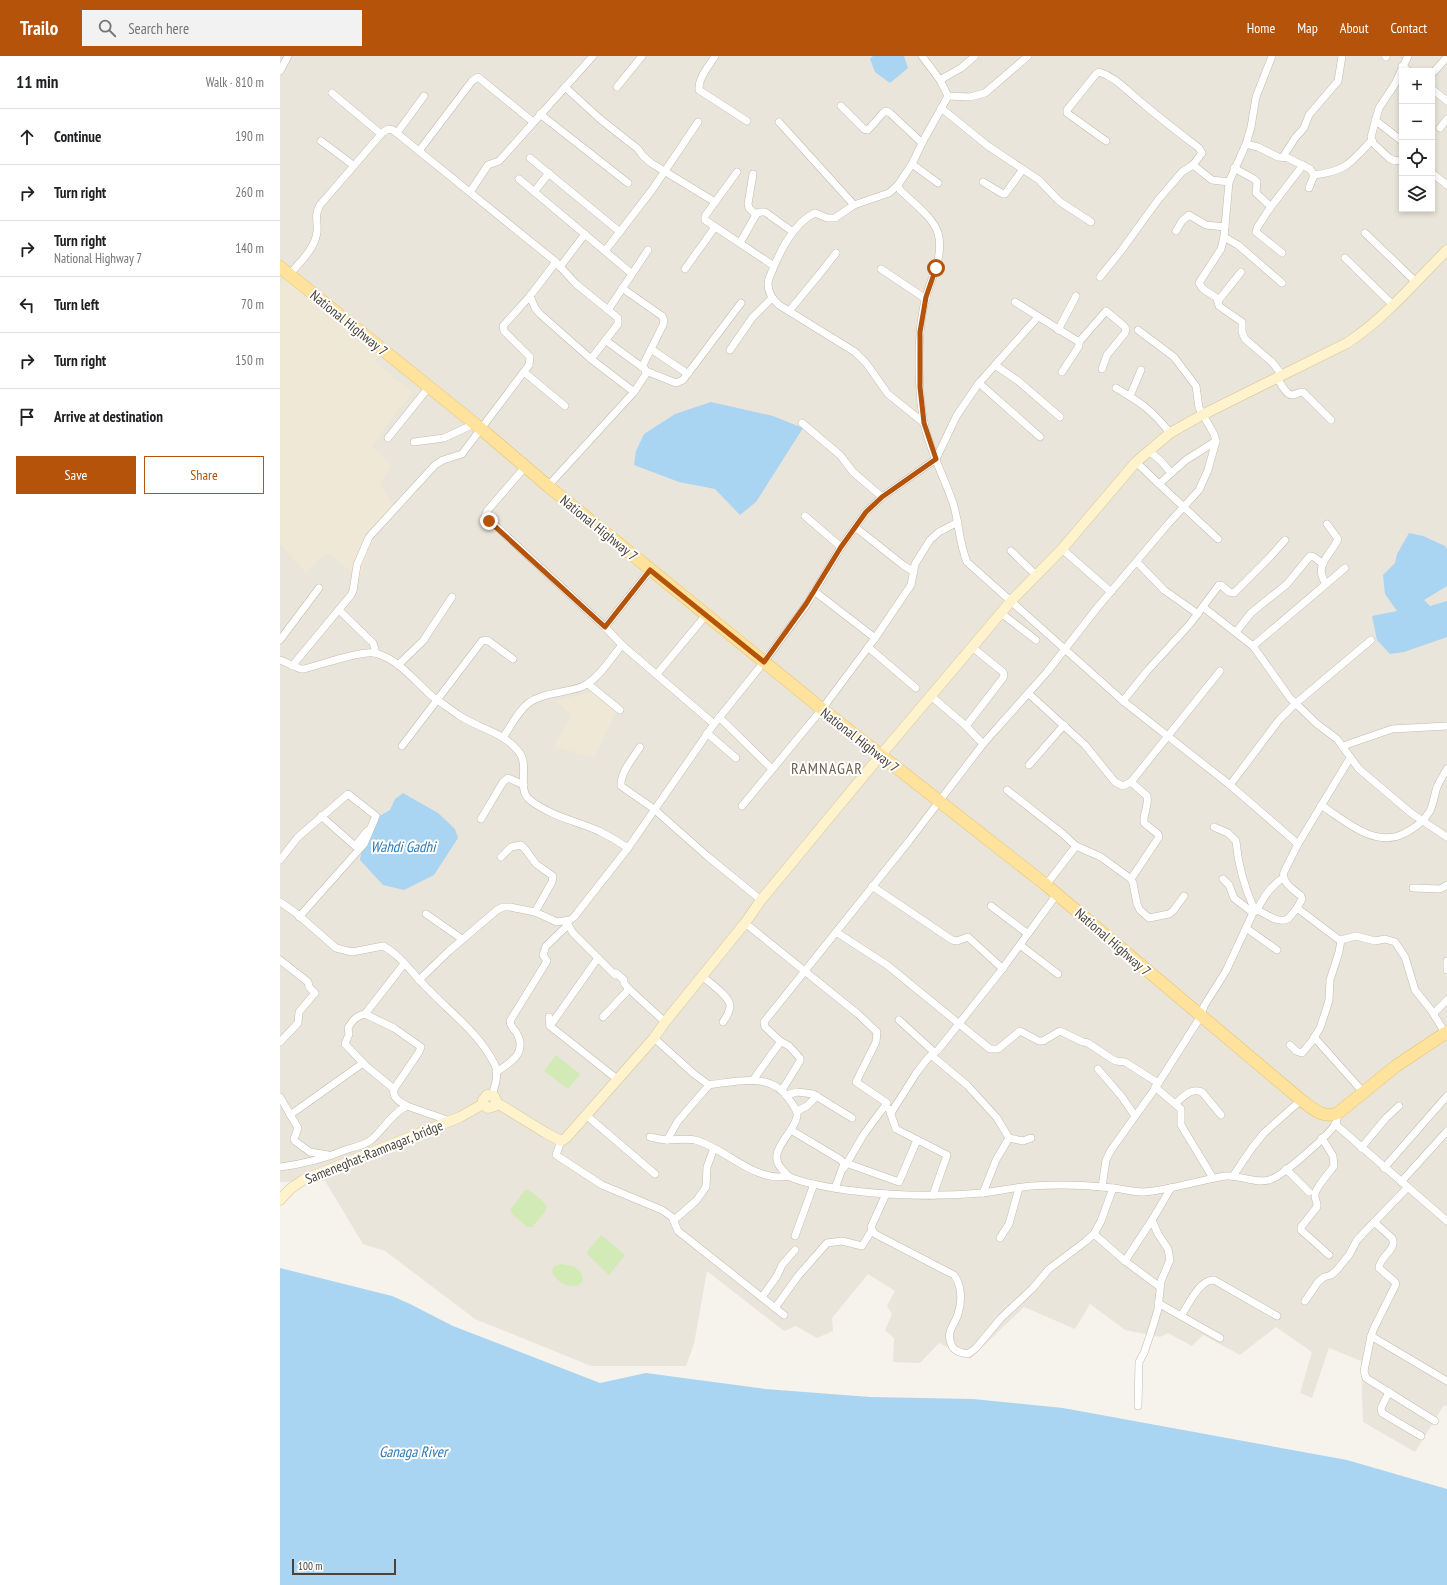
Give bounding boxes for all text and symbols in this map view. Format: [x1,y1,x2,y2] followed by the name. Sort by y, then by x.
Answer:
[82,10,362,46] search box
[20,16,58,40] text: Trailo
[96,17,118,39] icon: search
[128,19,189,38] text: Search here
[1247,19,1275,37] text: Home
[1297,19,1318,37] text: Map
[1340,19,1369,37] text: About
[1391,19,1427,37] text: Contact
[1399,68,1435,212] map controls
[1399,68,1435,104] button: +
[16,71,58,93] text: 11 min
[206,74,264,91] text: Walk · 810 m
[1399,104,1435,140] button: −
[16,126,38,148] icon: ahead
[54,127,101,146] text: Continue
[235,128,264,145] text: 190 m
[1399,140,1435,176] button: locate
[1399,176,1435,212] button: layers
[16,182,38,204] icon: right
[54,183,106,202] text: Turn right
[235,184,264,201] text: 260 m
[54,231,106,250] text: Turn right
[16,238,38,260] icon: right
[235,240,264,257] text: 140 m
[54,250,142,267] text: National Highway 7
[927,259,945,277] route start
[307,286,391,360] street label: National Highway 7
[16,294,38,316] icon: left
[54,295,99,314] text: Turn left
[241,296,264,313] text: 70 m
[16,350,38,372] icon: right
[54,351,106,370] text: Turn right
[235,352,264,369] text: 150 m
[16,406,38,428] icon: arrive
[54,407,163,426] text: Arrive at destination
[16,456,136,494] button: Save
[144,456,264,494] button: Share
[557,491,641,565] street label: National Highway 7
[480,512,498,530] route end
[817,704,903,776] street label: National Highway 7
[791,758,863,778] district label: RAMNAGAR
[371,837,437,856] water label: Wahdi Gadhi
[1071,904,1155,980] street label: National Highway 7
[302,1116,446,1188] street label: Sameneghat-Ramnagar, bridge
[379,1442,449,1461] water label: Ganaga River
[292,1557,396,1576] scale bar
[298,1559,322,1573] text: 100 m

